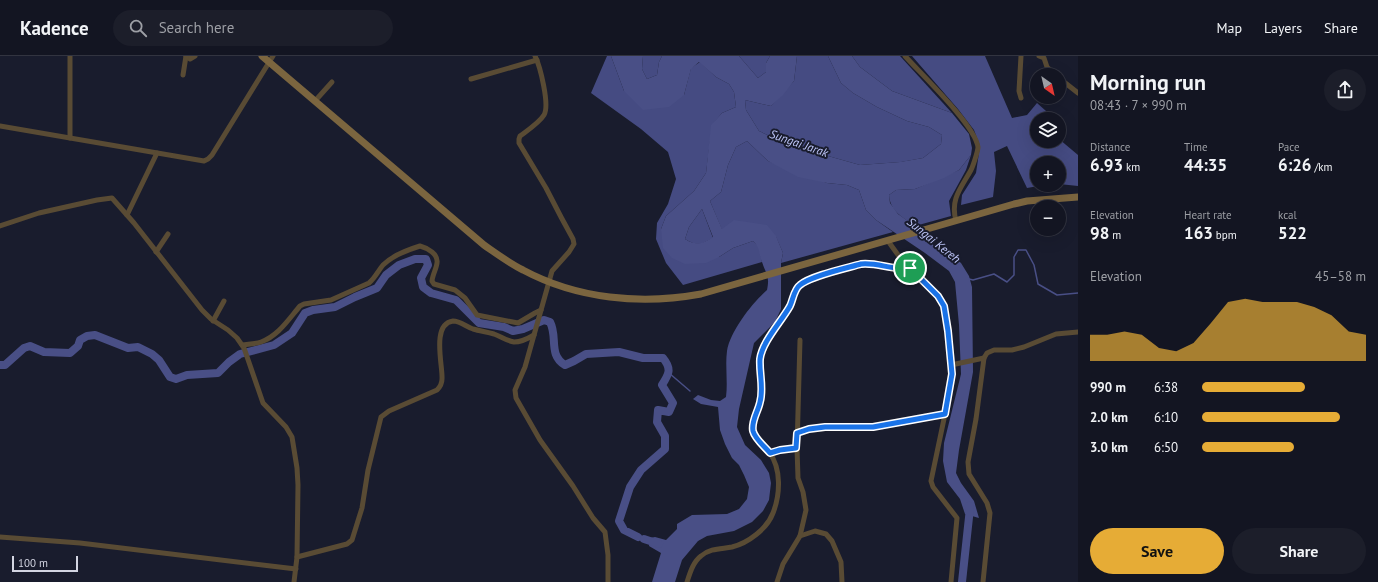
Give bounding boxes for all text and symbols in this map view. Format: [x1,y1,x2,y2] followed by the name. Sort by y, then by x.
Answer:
[113,10,393,46] search box
[20,16,89,40] text: Kadence
[127,17,149,39] icon: search
[159,18,234,37] text: Search here
[1216,19,1242,37] text: Map
[1264,19,1302,37] text: Layers
[1324,19,1358,37] text: Share
[1030,68,1066,104] north arrow
[1030,68,1066,236] map controls
[1090,68,1206,96] text: Morning run
[1324,69,1366,111] button: share
[1090,97,1187,114] text: 08:43 · 7 × 990 m
[1030,112,1066,148] button: layers
[768,126,831,160] water label: Sungai Jarak
[1090,140,1130,154] text: Distance
[1184,140,1208,154] text: Time
[1278,140,1300,154] text: Pace
[1090,154,1123,176] text: 6.93
[1184,154,1227,176] text: 44:35
[1278,154,1312,176] text: 6:26
[1030,156,1066,192] button: +
[1123,160,1140,174] text: km
[1312,160,1333,174] text: /km
[1030,200,1066,236] button: −
[1090,208,1134,222] text: Elevation
[1184,208,1232,222] text: Heart rate
[1278,208,1297,222] text: kcal
[904,214,964,266] water label: Sungai Kereh
[1090,222,1109,244] text: 98
[1184,222,1213,244] text: 163
[1278,222,1307,244] text: 522
[1109,228,1121,242] text: m
[1213,228,1237,242] text: bpm
[893,251,927,285] pin
[899,257,921,279] icon: arrive
[1090,268,1142,285] text: Elevation
[1315,268,1366,285] text: 45–58 m
[1090,379,1126,396] text: 990 m
[1154,379,1178,396] text: 6:38
[1090,409,1128,426] text: 2.0 km
[1154,409,1178,426] text: 6:10
[1090,439,1128,456] text: 3.0 km
[1154,439,1178,456] text: 6:50
[1090,528,1224,574] button: Save
[1232,528,1366,574] button: Share
[12,554,78,573] scale bar
[18,556,48,570] text: 100 m

